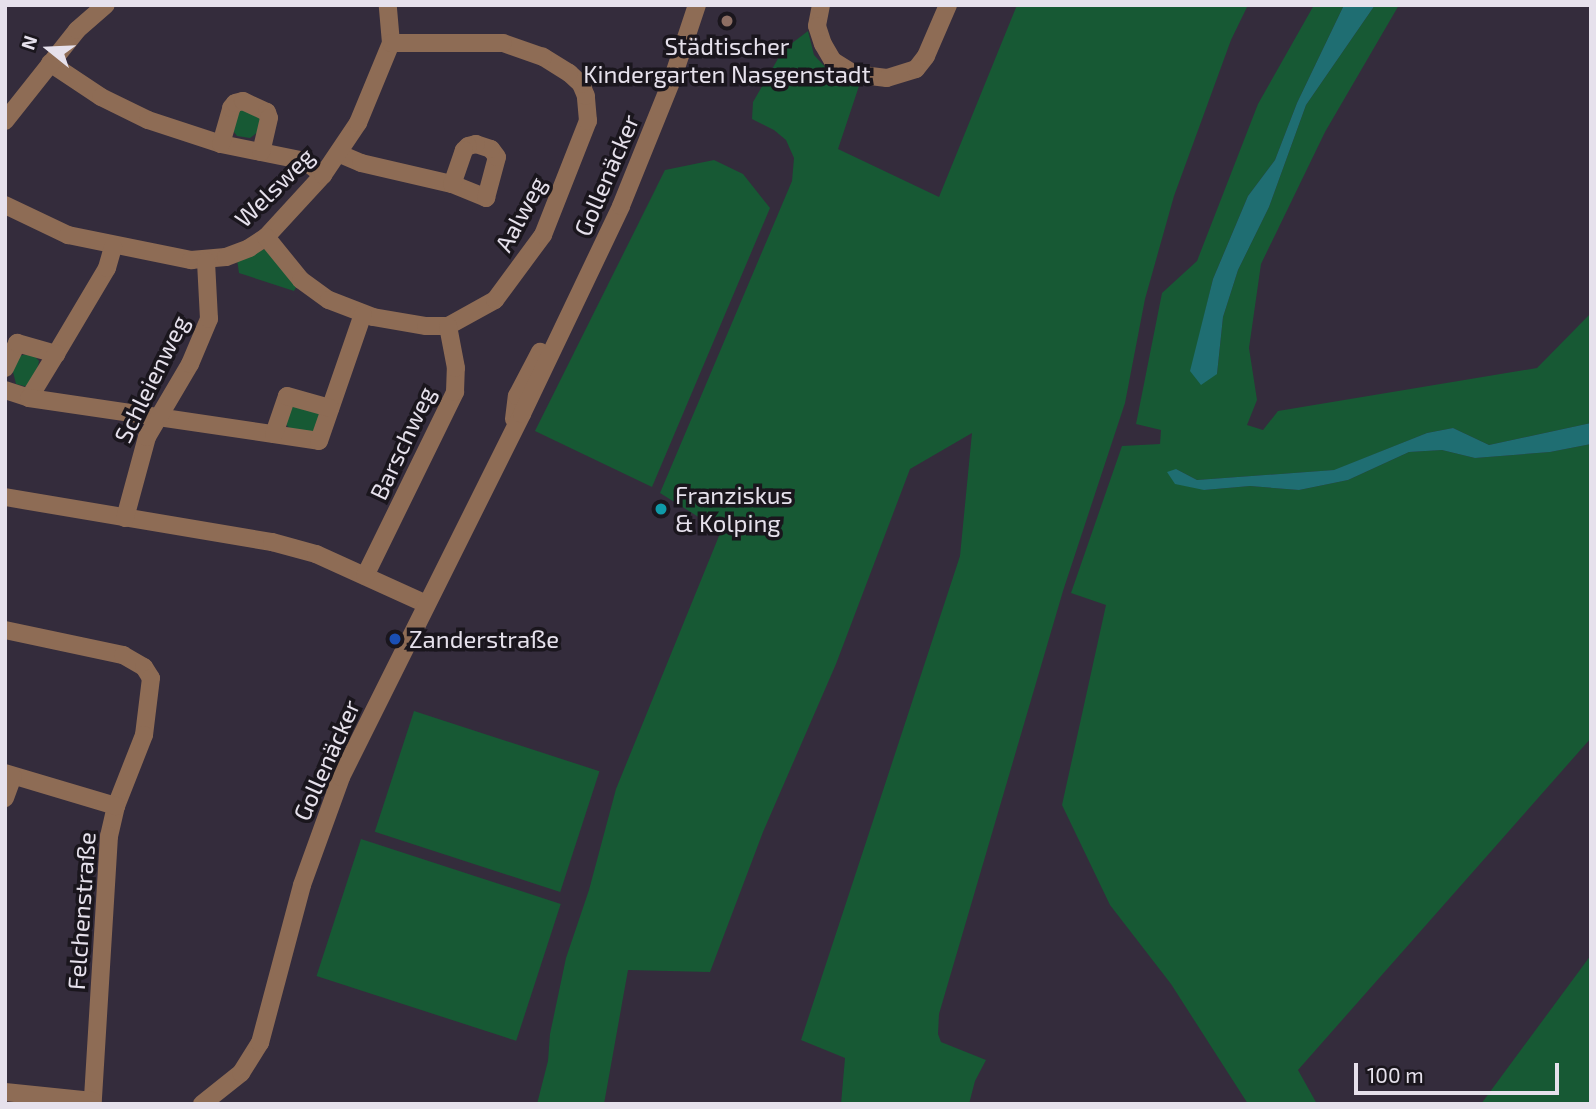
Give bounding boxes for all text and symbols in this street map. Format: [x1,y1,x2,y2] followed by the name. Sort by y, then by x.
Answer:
[719,13,735,29] marker: Städtischer Kindergarten Nasgenstadt
[14,14,84,84] north arrow
[15,32,42,52] text: N
[583,32,871,88] place label: Städtischer Kindergarten Nasgenstadt
[568,110,644,240] street label: Gollenäcker
[228,141,320,233] street label: Welsweg
[488,172,552,256] street label: Aalweg
[108,311,194,447] street label: Schleienweg
[363,382,441,504] street label: Barschweg
[675,481,793,537] place label: Franziskus & Kolping
[653,501,669,517] marker: Franziskus & Kolping
[409,625,559,653] place label: Zanderstraße
[387,631,403,647] marker: Zanderstraße
[287,695,365,825] street label: Gollenäcker
[61,831,101,991] street label: Felchenstraße
[1358,1050,1563,1094] scale bar
[1367,1062,1424,1087] text: 100 m

